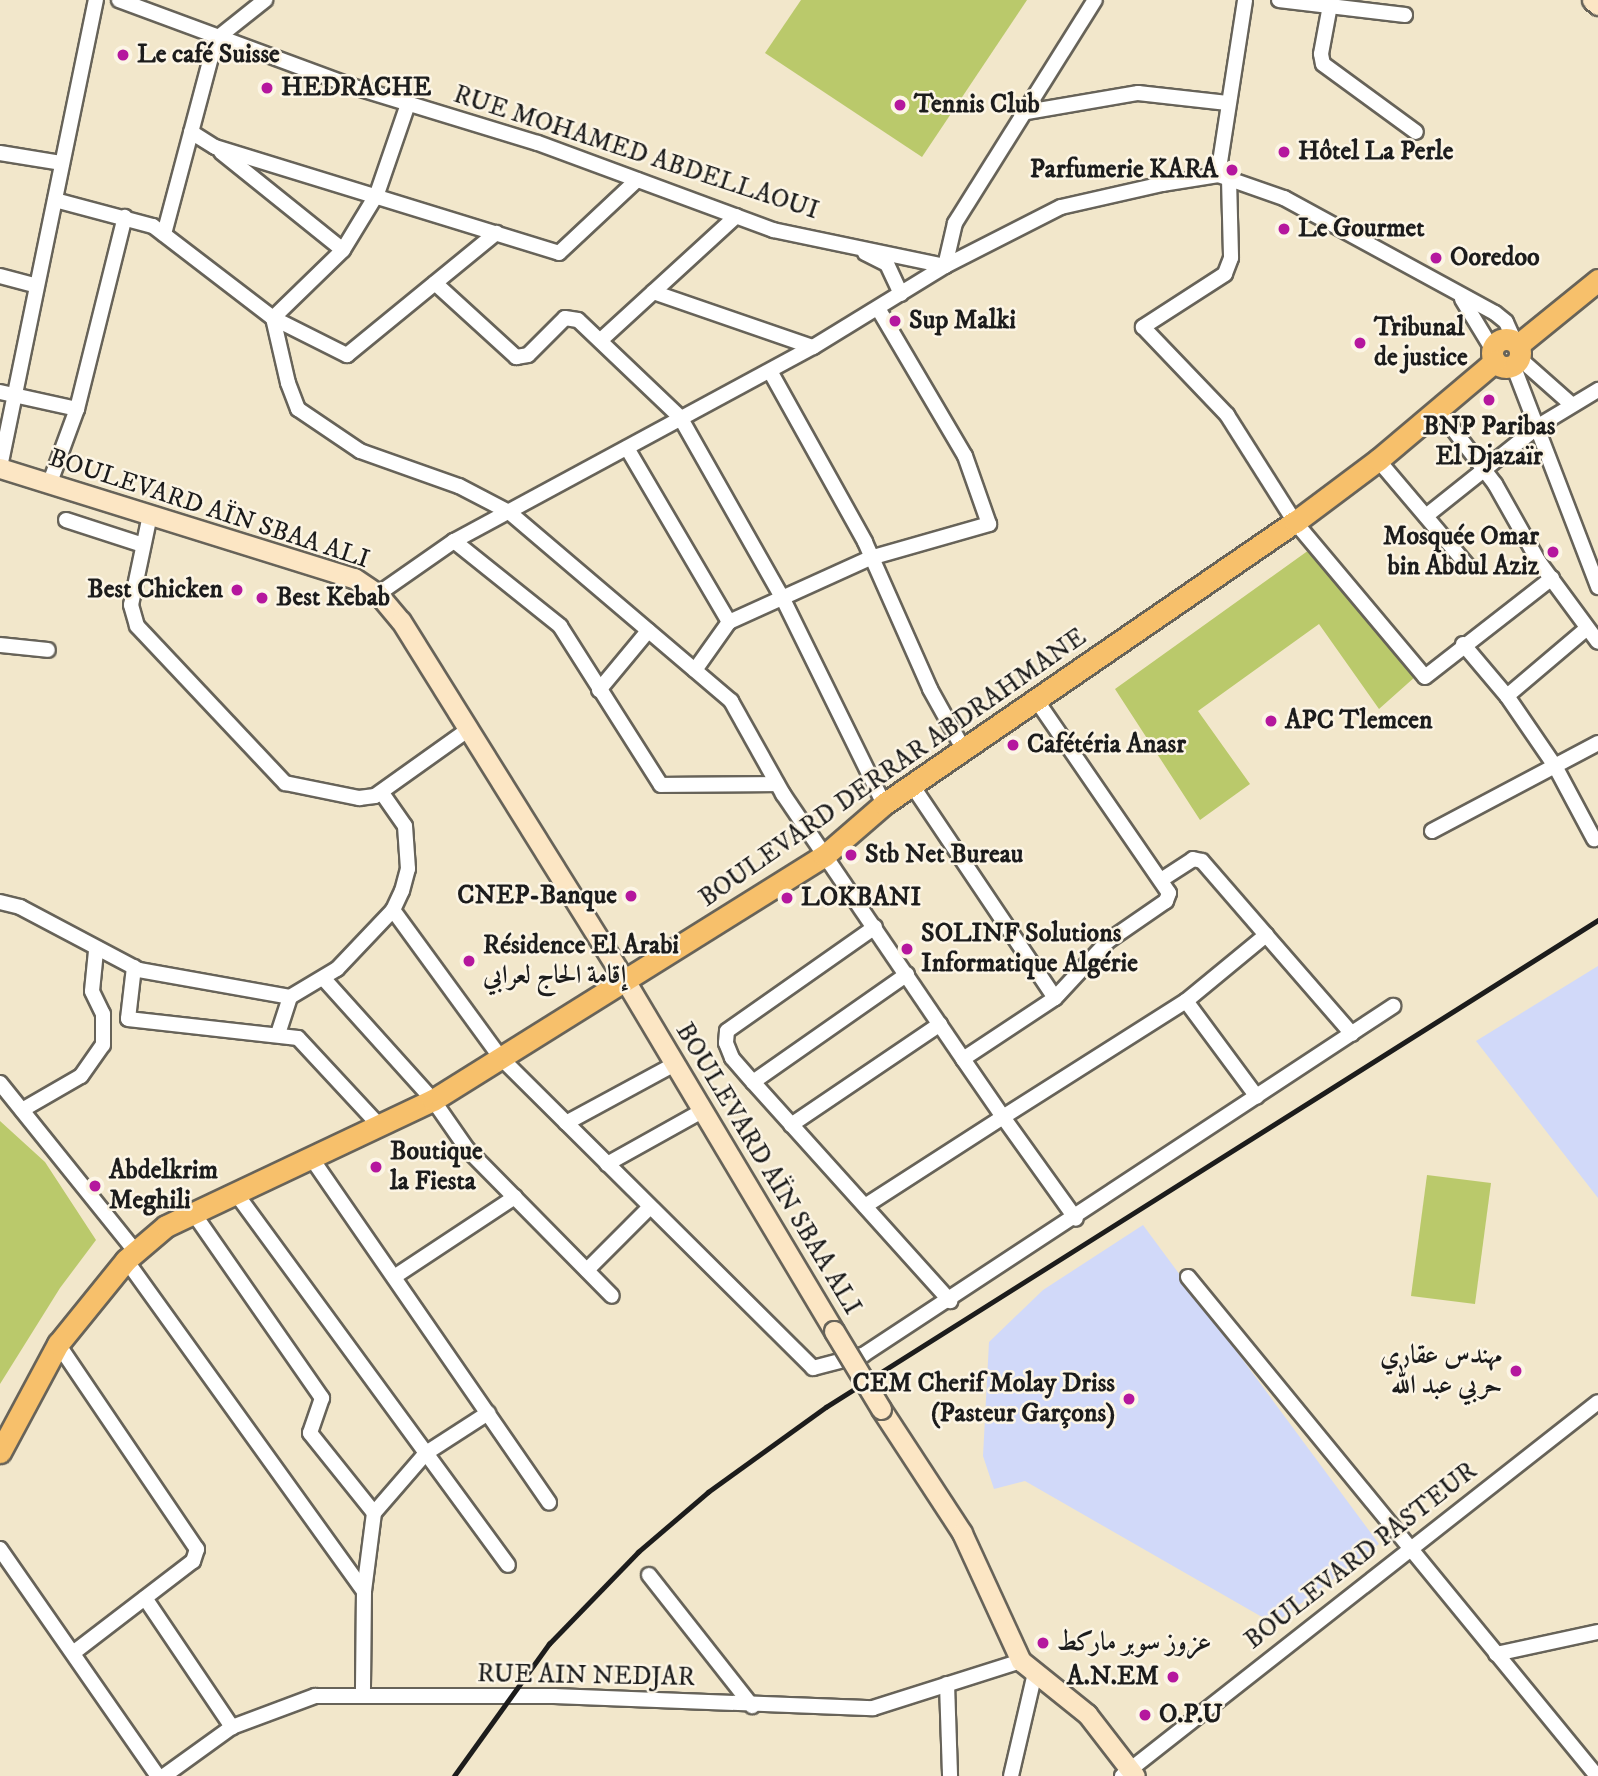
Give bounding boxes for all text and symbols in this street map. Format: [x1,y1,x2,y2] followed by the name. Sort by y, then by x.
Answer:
[137,39,280,71] place label: Le café Suisse
[115,47,131,63] marker: Le café Suisse
[281,72,432,104] place label: HEDRACHE
[450,79,822,227] street label: RUE MOHAMED ABDELLAOUI
[259,80,275,96] marker: HEDRACHE
[914,89,1040,121] place label: Tennis Club
[892,97,908,113] marker: Tennis Club
[1298,136,1453,168] place label: Hôtel La Perle
[1276,144,1292,160] marker: Hôtel La Perle
[1030,154,1218,186] place label: Parfumerie KARA
[1224,162,1240,178] marker: Parfumerie KARA
[1298,213,1425,245] place label: Le Gourmet
[1276,221,1292,237] marker: Le Gourmet
[1450,242,1540,274] place label: Ooredoo
[1428,250,1444,266] marker: Ooredoo
[909,305,1016,337] place label: Sup Malki
[1374,312,1468,374] place label: Tribunal de justice
[887,313,903,329] marker: Sup Malki
[1352,335,1368,351] marker: Tribunal de justice
[1481,392,1497,408] marker: BNP Paribas El Djazaïr
[1423,411,1555,472] place label: BNP Paribas El Djazaïr
[45,442,373,576] street label: BOULEVARD AÏN SBAA ALI
[1383,521,1539,582] place label: Mosquée Omar bin Abdul Aziz
[1545,544,1561,560] marker: Mosquée Omar bin Abdul Aziz
[87,574,223,606] place label: Best Chicken
[229,582,245,598] marker: Best Chicken
[276,582,390,614] place label: Best Kebab
[254,590,270,606] marker: Best Kebab
[693,622,1093,914] street label: BOULEVARD DERRAR ABDRAHMANE
[1285,705,1433,737] place label: APC Tlemcen
[1263,713,1279,729] marker: APC Tlemcen
[1027,729,1186,761] place label: Cafétéria Anasr
[1005,737,1021,753] marker: Cafétéria Anasr
[865,839,1023,871] place label: Stb Net Bureau
[843,847,859,863] marker: Stb Net Bureau
[457,880,617,912] place label: CNEP-Banque
[801,882,921,914] place label: LOKBANI
[623,888,639,904] marker: CNEP-Banque
[779,890,795,906] marker: LOKBANI
[921,918,1138,979] place label: SOLINF Solutions Informatique Algérie
[483,930,679,992] place label: Résidence El Arabi إقامة الحاج لعرابي
[899,941,915,957] marker: SOLINF Solutions Informatique Algérie
[461,953,477,969] marker: Résidence El Arabi إقامة الحاج لعرابي
[668,1017,868,1321] street label: BOULEVARD AÏN SBAA ALI
[390,1136,483,1198] place label: Boutique la Fiesta
[109,1155,218,1216] place label: Abdelkrim Meghili
[368,1159,384,1175] marker: Boutique la Fiesta
[87,1178,103,1194] marker: Abdelkrim Meghili
[1380,1340,1502,1402] place label: مهندس عقاري حربي عبد الله
[1508,1363,1524,1379] marker: مهندس عقاري حربي عبد الله
[852,1368,1115,1430] place label: CEM Cherif Molay Driss (Pasteur Garçons)
[1121,1391,1137,1407] marker: CEM Cherif Molay Driss (Pasteur Garçons)
[1239,1456,1483,1656] street label: BOULEVARD PASTEUR
[1057,1627,1211,1659] place label: عزوز سوبر ماركط
[1035,1635,1051,1651] marker: عزوز سوبر ماركط
[477,1659,695,1693] street label: RUE AIN NEDJAR
[1067,1661,1159,1693] place label: A.N.EM
[1165,1669,1181,1685] marker: A.N.EM
[1159,1699,1223,1731] place label: O.P.U
[1137,1707,1153,1723] marker: O.P.U

